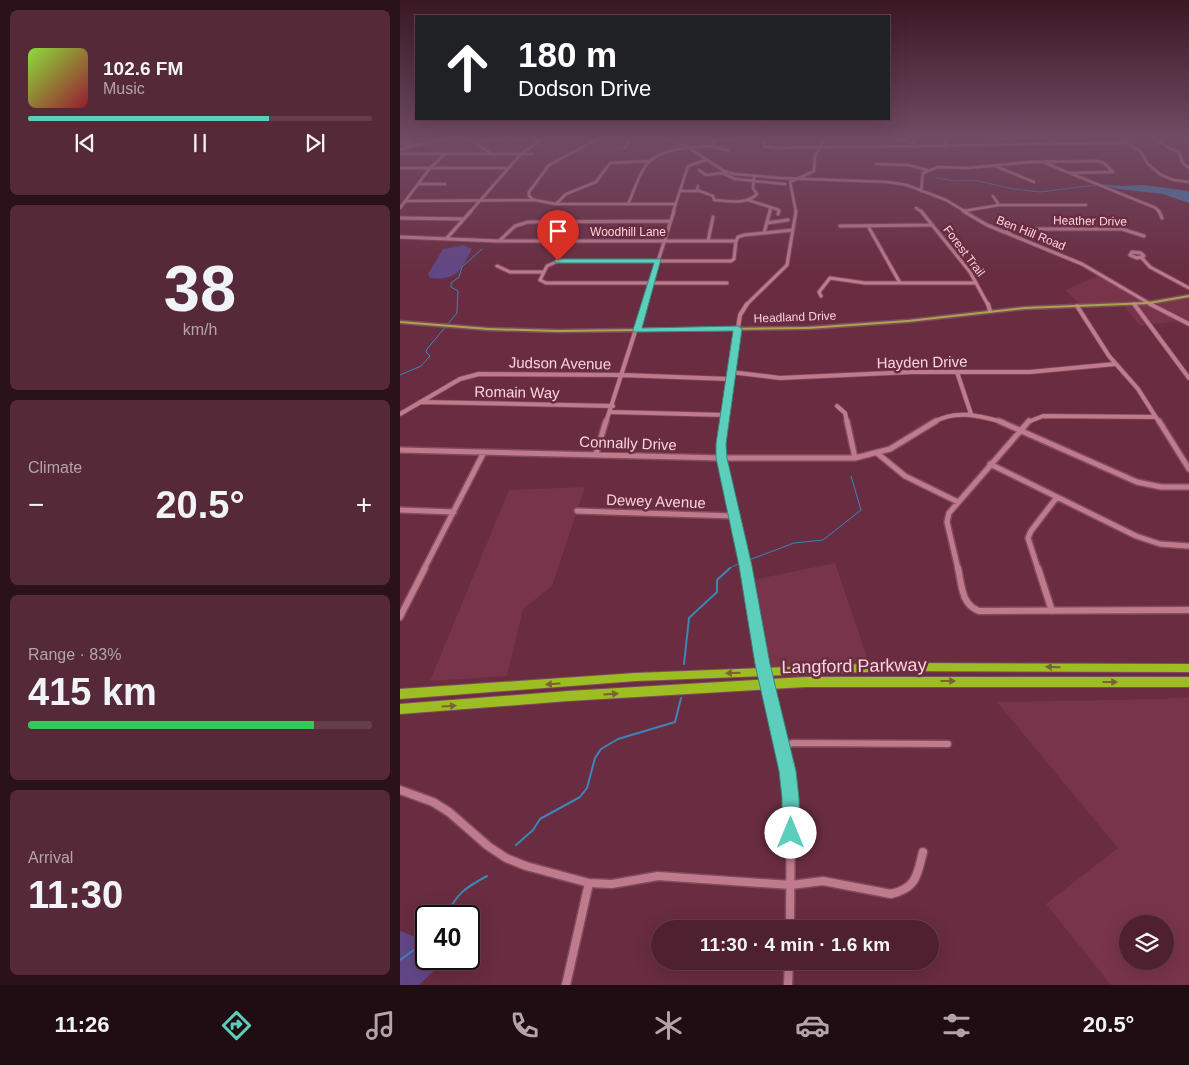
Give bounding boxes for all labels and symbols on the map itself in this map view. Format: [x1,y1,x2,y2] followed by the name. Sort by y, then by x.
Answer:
[537,210,579,261] pin
[994,213,1068,253] street label: Ben Hill Road
[1053,213,1127,229] street label: Heather Drive
[940,223,988,279] street label: Forest Trail
[590,225,666,239] street label: Woodhill Lane
[753,309,837,325] street label: Headland Drive
[876,353,968,371] street label: Hayden Drive
[509,354,611,372] street label: Judson Avenue
[474,383,560,401] street label: Romain Way
[579,433,677,453] street label: Connally Drive
[606,491,706,511] street label: Dewey Avenue
[781,655,927,677] street label: Langford Parkway
[1045,663,1061,671] one-way arrow
[725,670,741,678] one-way arrow
[940,677,956,685] one-way arrow
[1103,678,1119,686] one-way arrow
[545,680,561,688] one-way arrow
[603,689,619,697] one-way arrow
[441,701,457,709] one-way arrow
[764,806,816,858] position arrow
[415,905,480,970] speed limit sign: 40

